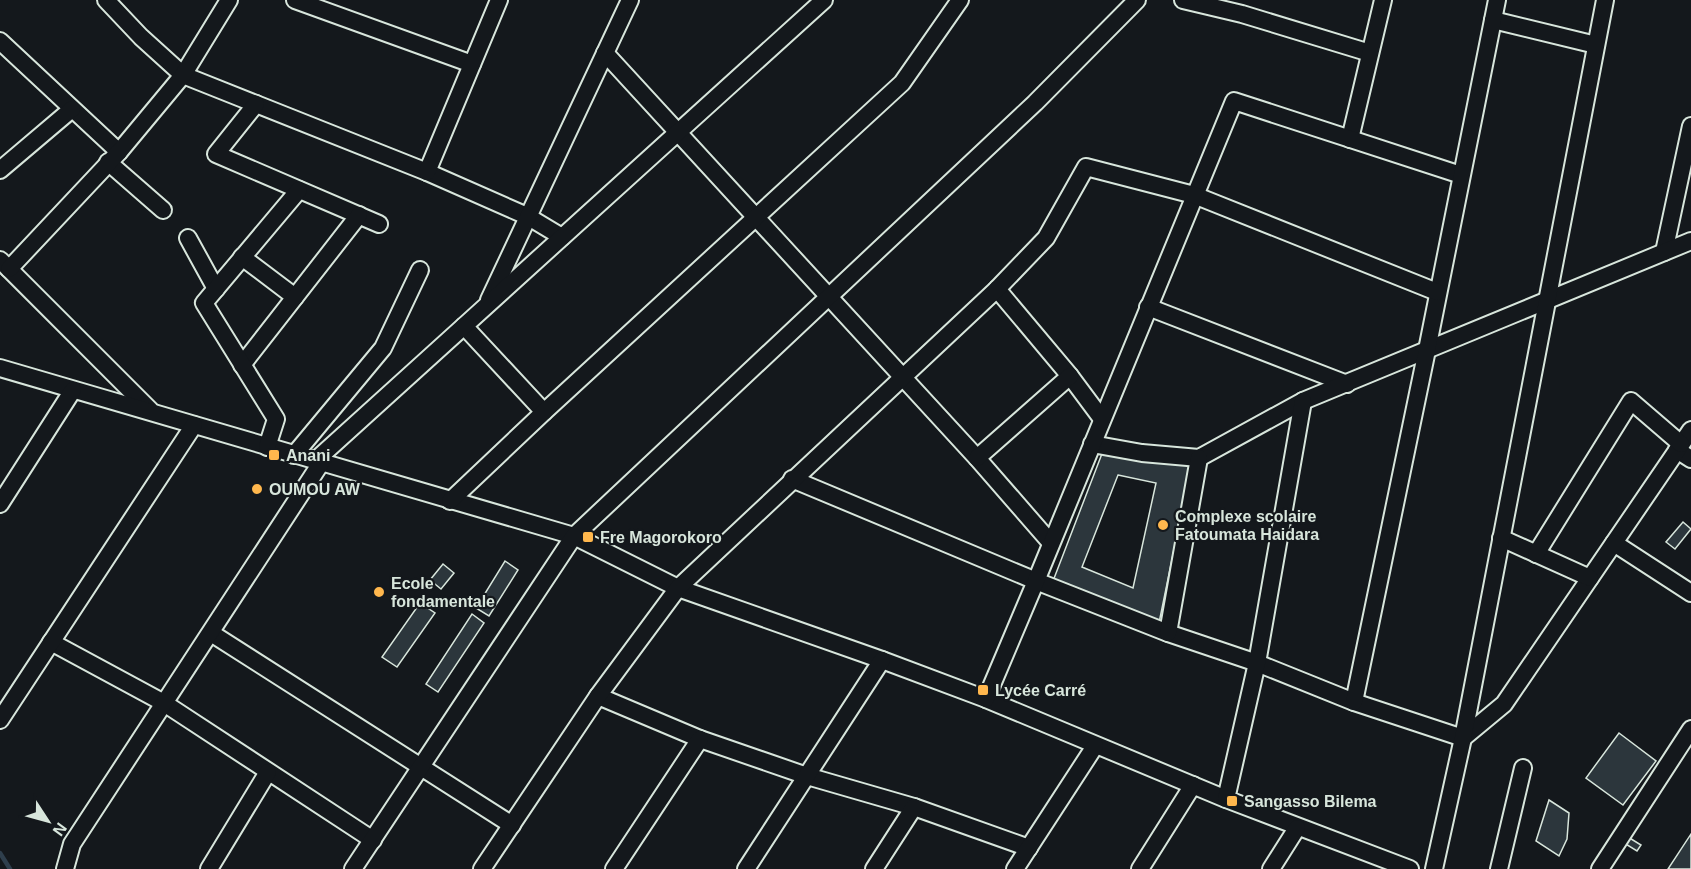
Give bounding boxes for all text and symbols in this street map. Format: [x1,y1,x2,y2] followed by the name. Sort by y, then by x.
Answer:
[286,447,330,464] place label: Anani
[267,448,281,462] marker: Anani
[269,481,361,498] place label: OUMOU AW
[250,482,264,496] marker: OUMOU AW
[1175,508,1319,543] place label: Complexe scolaire Fatoumata Haidara
[1156,518,1170,532] marker: Complexe scolaire Fatoumata Haidara
[600,529,722,546] place label: Fre Magorokoro
[581,530,595,544] marker: Fre Magorokoro
[391,575,495,610] place label: Ecole fondamentale
[372,585,386,599] marker: Ecole fondamentale
[995,682,1086,699] place label: Lycée Carré
[976,683,990,697] marker: Lycée Carré
[18,791,78,851] north arrow
[1244,793,1377,810] place label: Sangasso Bilema
[1225,794,1239,808] marker: Sangasso Bilema
[49,820,70,839] text: N

